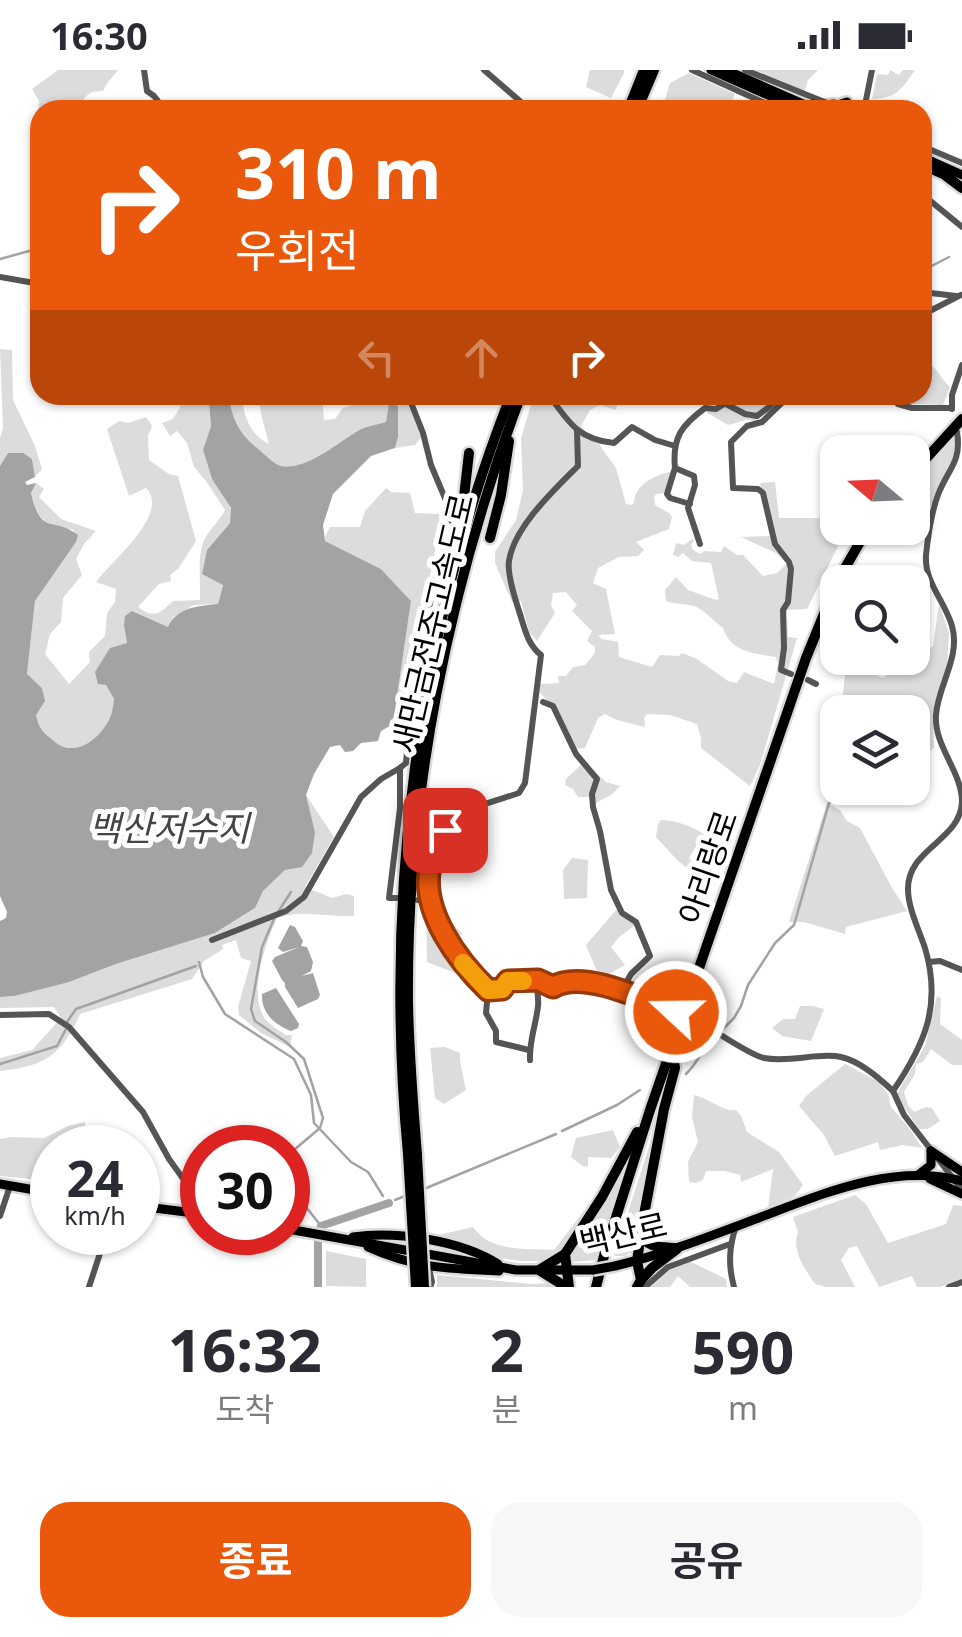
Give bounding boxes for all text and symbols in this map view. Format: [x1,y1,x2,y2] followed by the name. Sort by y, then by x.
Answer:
[50,9,148,61] text: 16:30
[235,124,442,220] text: 310 m
[70,140,200,270] icon: right
[235,219,359,280] text: 우회전
[349,330,404,385] icon: left
[454,330,509,385] icon: ahead
[559,330,614,385] icon: right
[820,435,930,545] north arrow
[820,435,930,805] map controls
[381,489,483,757] street label: 새만금전주고속도로
[820,565,930,675] button: search
[820,695,930,805] button: layers
[403,788,488,873] pin
[418,803,473,858] icon: arrive
[88,804,252,851] water label: 백산저수지
[668,804,746,930] street label: 아리랑로
[624,960,728,1064] position arrow
[180,1125,310,1255] speed limit sign: 30
[66,1144,124,1212] text: 24
[64,1198,126,1232] text: km/h
[575,1202,671,1264] street label: 백산로
[168,1308,322,1390] text: 16:32
[489,1308,524,1390] text: 2
[691,1310,794,1392] text: 590
[728,1386,758,1429] text: m
[215,1387,274,1430] text: 도착
[492,1387,521,1430] text: 분
[40,1502,471,1617] button: 종료
[491,1502,922,1617] button: 공유

